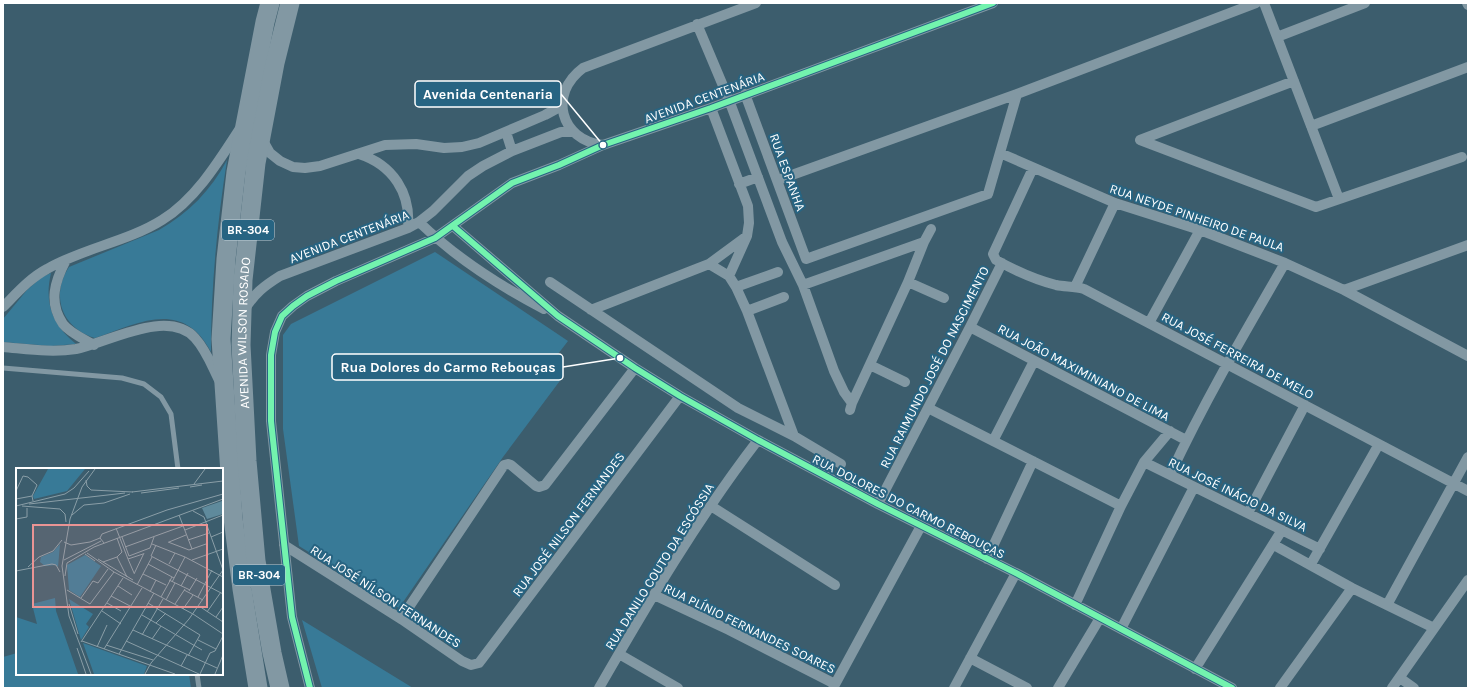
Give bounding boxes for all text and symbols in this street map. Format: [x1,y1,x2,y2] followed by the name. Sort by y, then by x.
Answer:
[641,67,767,126] street label: AVENIDA CENTENÁRIA
[415,81,561,107] callout: Avenida Centenaria
[423,86,553,103] text: Avenida Centenaria
[767,131,809,213] street label: RUA ESPANHA
[1108,181,1286,255] street label: RUA NEYDE PINHEIRO DE PAULA
[287,205,412,266] street label: AVENIDA CENTENÁRIA
[222,220,274,240] road number: BR-304
[234,256,253,409] street label: AVENIDA WILSON ROSADO
[875,263,992,471] street label: RUA RAIMUNDO JOSÉ DO NASCIMENTO
[1159,307,1317,402] street label: RUA JOSÉ FERREIRA DE MELO
[995,321,1173,424] street label: RUA JOÃO MAXIMINIANO DE LIMA
[332,354,563,380] callout: Rua Dolores do Carmo Rebouças
[340,359,556,376] text: Rua Dolores do Carmo Rebouças
[508,448,628,599] street label: RUA JOSÉ NILSON FERNANDES
[810,451,1008,562] street label: RUA DOLORES DO CARMO REBOUÇAS
[1166,452,1311,535] street label: RUA JOSÉ INÁCIO DA SILVA
[16,468,223,675] inset map
[601,479,717,652] street label: RUA DANILO COUTO DA ESCÓSSIA
[307,540,465,651] street label: RUA JOSÉ NÍLSON FERNANDES
[233,565,285,585] road number: BR-304
[662,578,839,677] street label: RUA PLÍNIO FERNANDES SOARES

